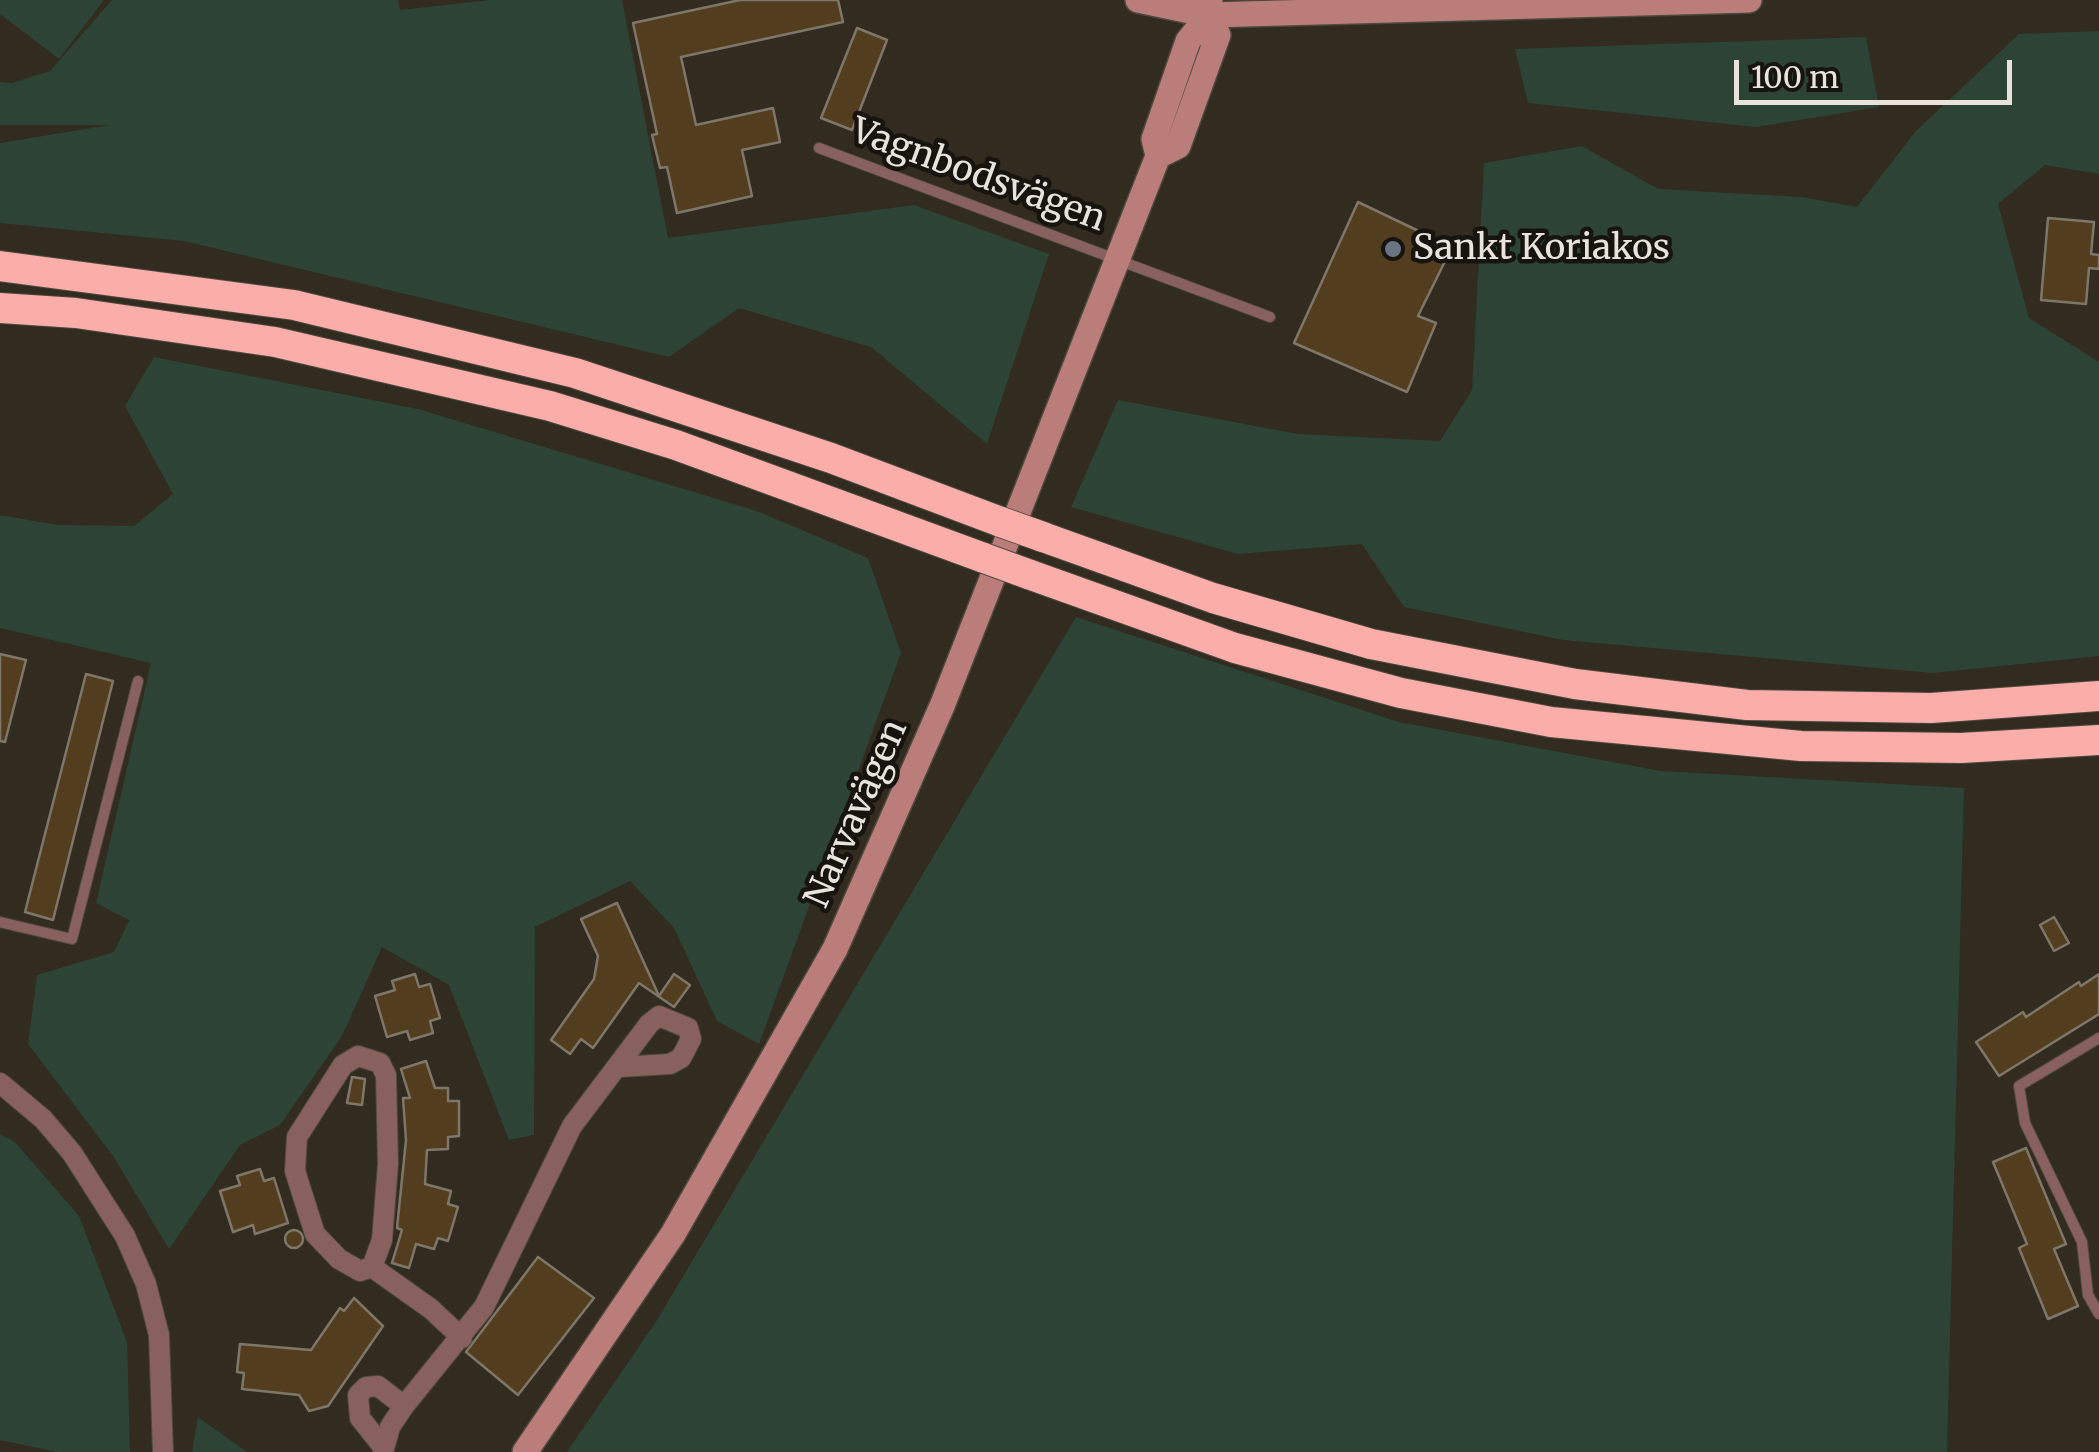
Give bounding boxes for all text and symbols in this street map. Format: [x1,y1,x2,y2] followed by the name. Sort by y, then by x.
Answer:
[1739,40,2016,102] scale bar
[1751,58,1839,96] text: 100 m
[845,111,1111,241] street label: Vagnbodsvägen
[1413,228,1670,270] place label: Sankt Koriakos
[1382,238,1404,260] marker: Sankt Koriakos
[797,714,917,914] street label: Narvavägen

